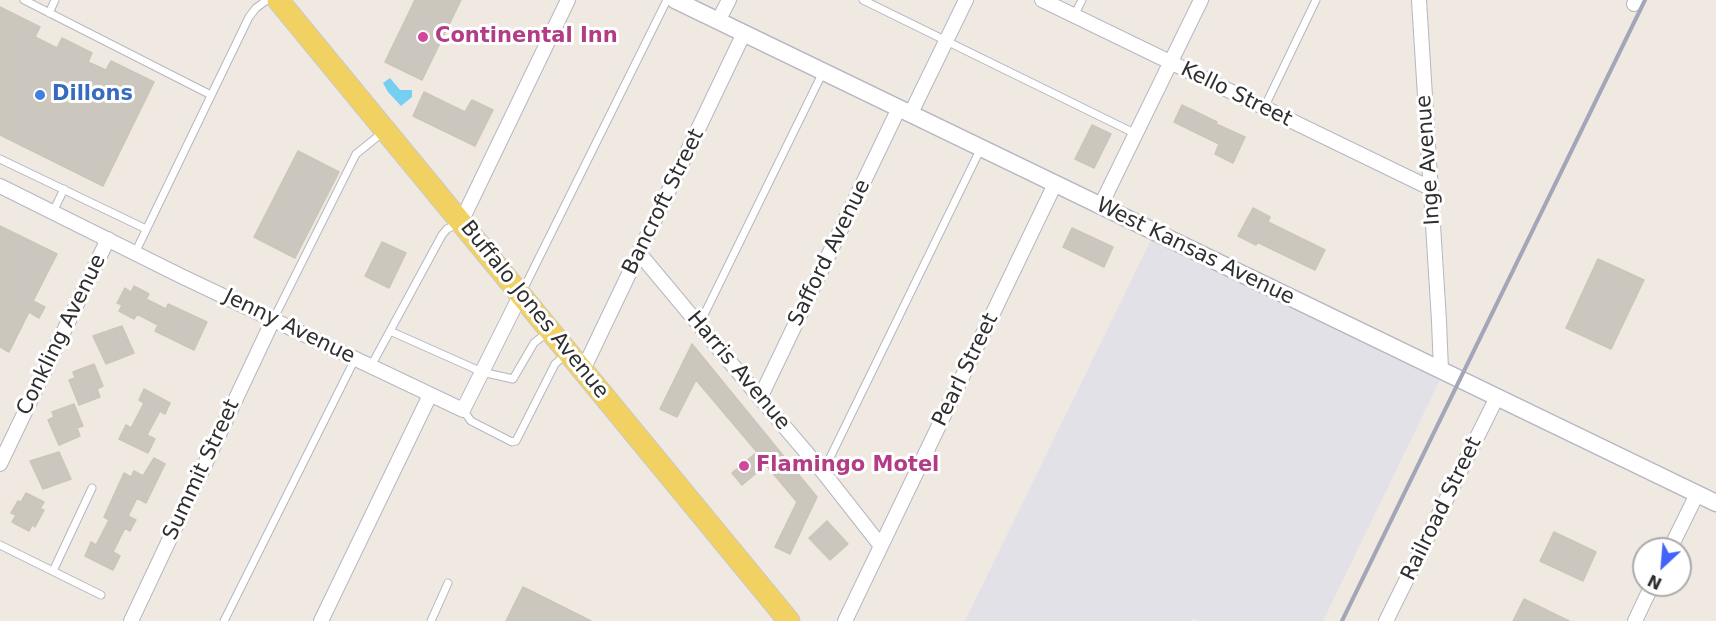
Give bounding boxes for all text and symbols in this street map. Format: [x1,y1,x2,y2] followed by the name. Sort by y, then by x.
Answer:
[435,24,618,50] place label: Continental Inn
[416,30,430,44] marker: Continental Inn
[1176,57,1296,133] street label: Kello Street
[52,82,133,108] place label: Dillons
[33,88,47,102] marker: Dillons
[1412,94,1446,226] street label: Inge Avenue
[618,125,710,279] street label: Bancroft Street
[784,176,876,330] street label: Safford Avenue
[1092,193,1298,311] street label: West Kansas Avenue
[455,216,613,404] street label: Buffalo Jones Avenue
[12,250,112,420] street label: Conkling Avenue
[219,284,359,370] street label: Jenny Avenue
[681,307,795,435] street label: Harris Avenue
[928,309,1004,431] street label: Pearl Street
[158,396,246,544] street label: Summit Street
[1396,433,1488,585] street label: Railroad Street
[756,453,939,479] place label: Flamingo Motel
[737,459,751,473] marker: Flamingo Motel
[1632,537,1692,597] north arrow
[1645,570,1665,593] text: N

